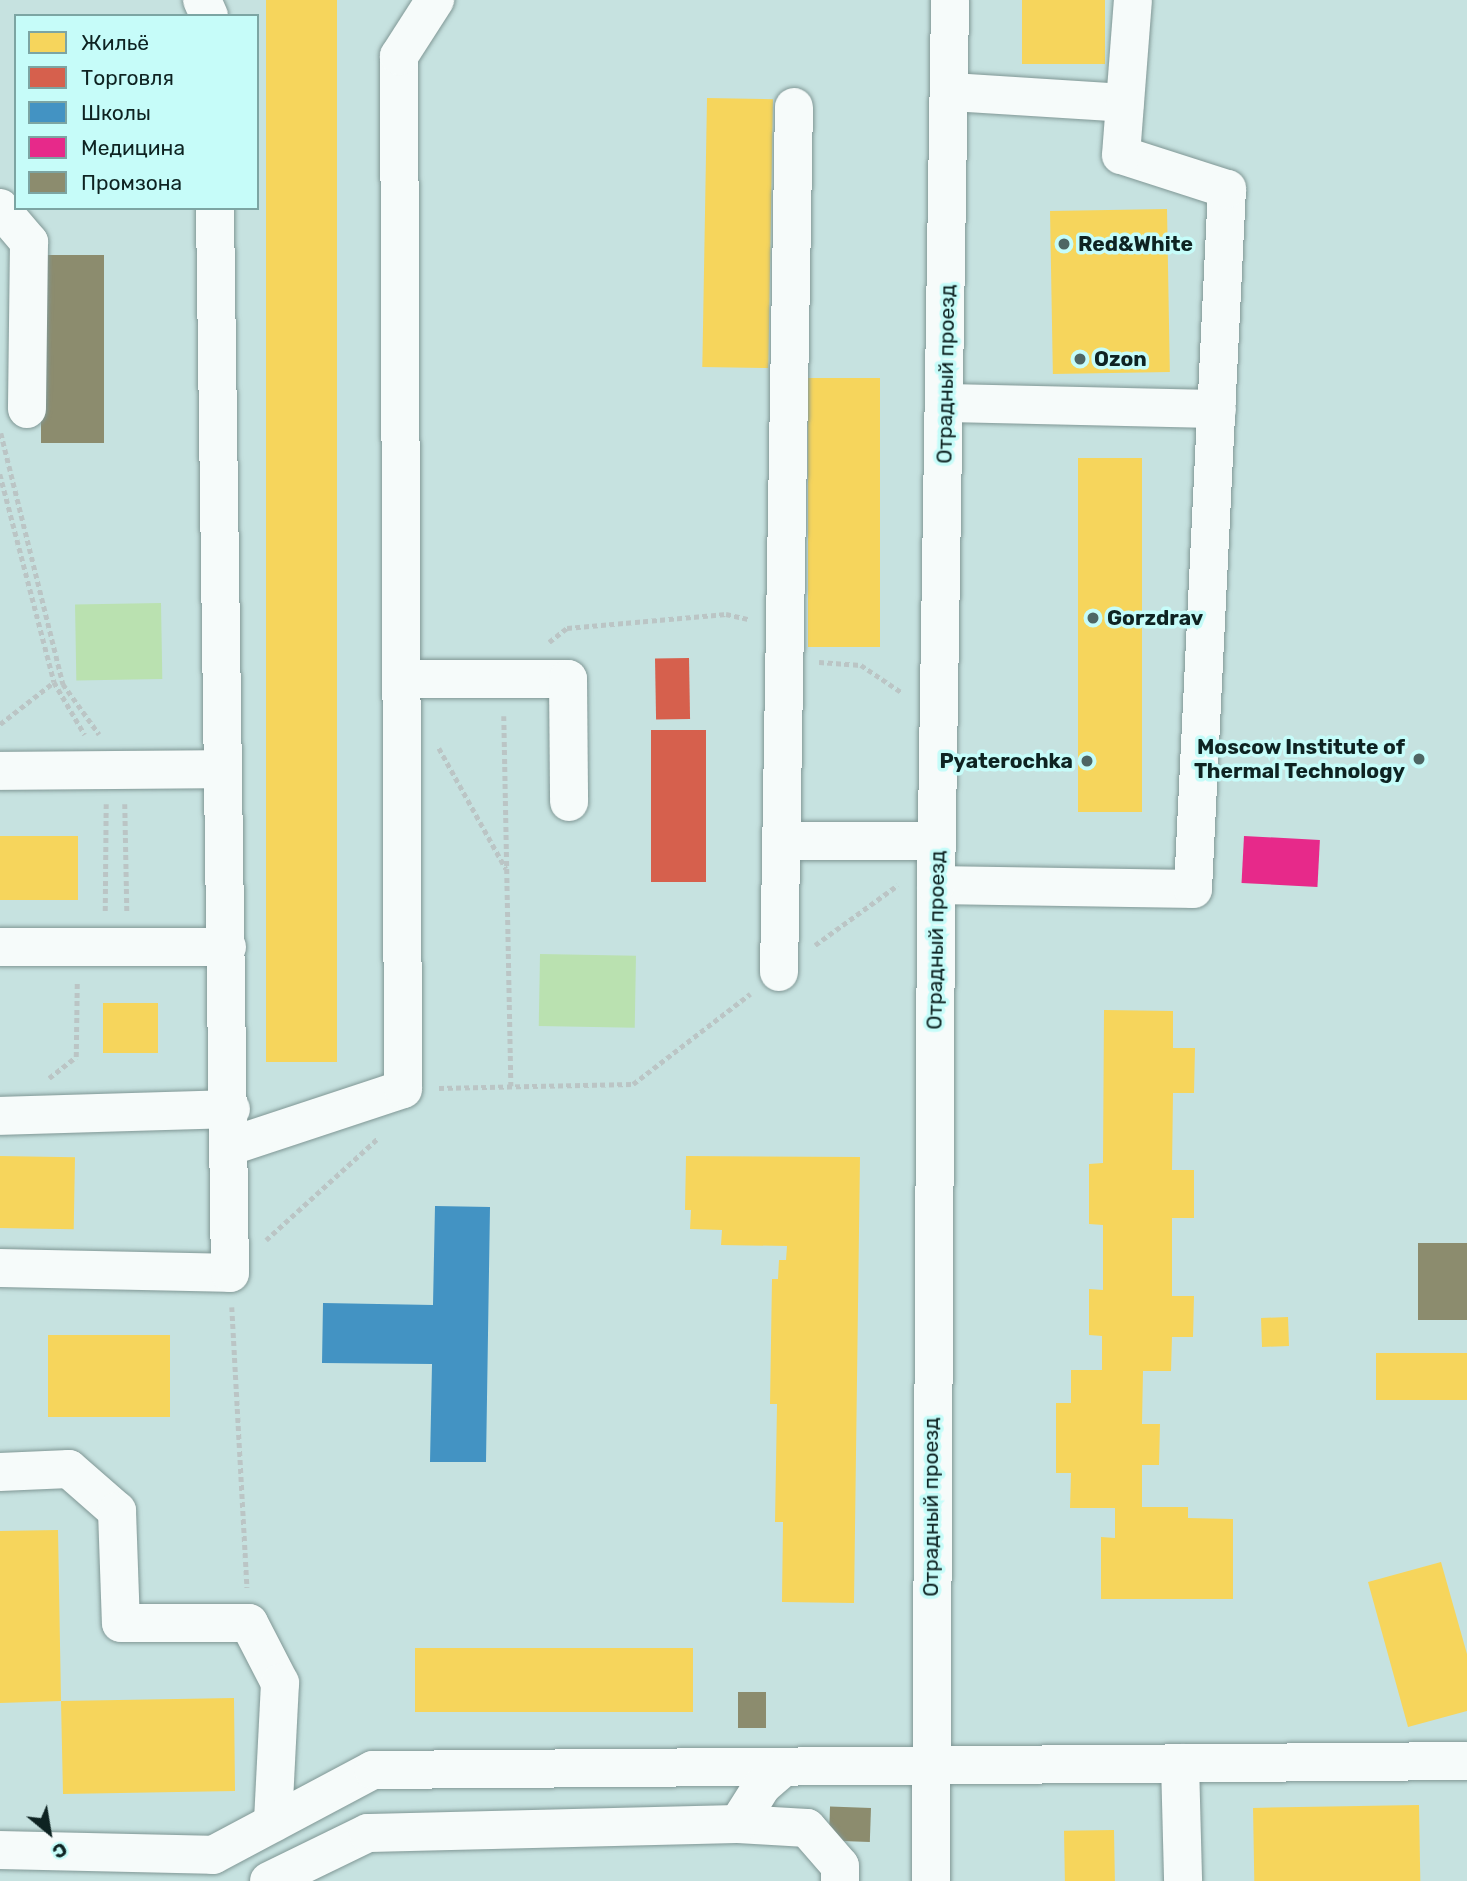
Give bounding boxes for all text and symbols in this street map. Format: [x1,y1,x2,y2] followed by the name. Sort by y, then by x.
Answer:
[14,14,259,210] legend
[81,30,149,55] text: Жильё
[81,65,174,90] text: Торговля
[81,100,151,125] text: Школы
[81,135,185,160] text: Медицина
[81,170,182,195] text: Промзона
[1078,231,1193,257] place label: Red&White
[1056,236,1072,252] marker: Red&White
[932,284,960,464] street label: Отрадный проезд
[1094,346,1147,372] place label: Ozon
[1072,351,1088,367] marker: Ozon
[1107,605,1203,631] place label: Gorzdrav
[1085,610,1101,626] marker: Gorzdrav
[1193,734,1405,784] place label: Moscow Institute of Thermal Technology
[939,748,1073,774] place label: Pyaterochka
[1411,751,1427,767] marker: Moscow Institute of Thermal Technology
[1079,753,1095,769] marker: Pyaterochka
[922,850,950,1030] street label: Отрадный проезд
[918,1417,944,1597] street label: Отрадный проезд
[14,1797,84,1867] north arrow
[48,1837,71,1864] text: С

